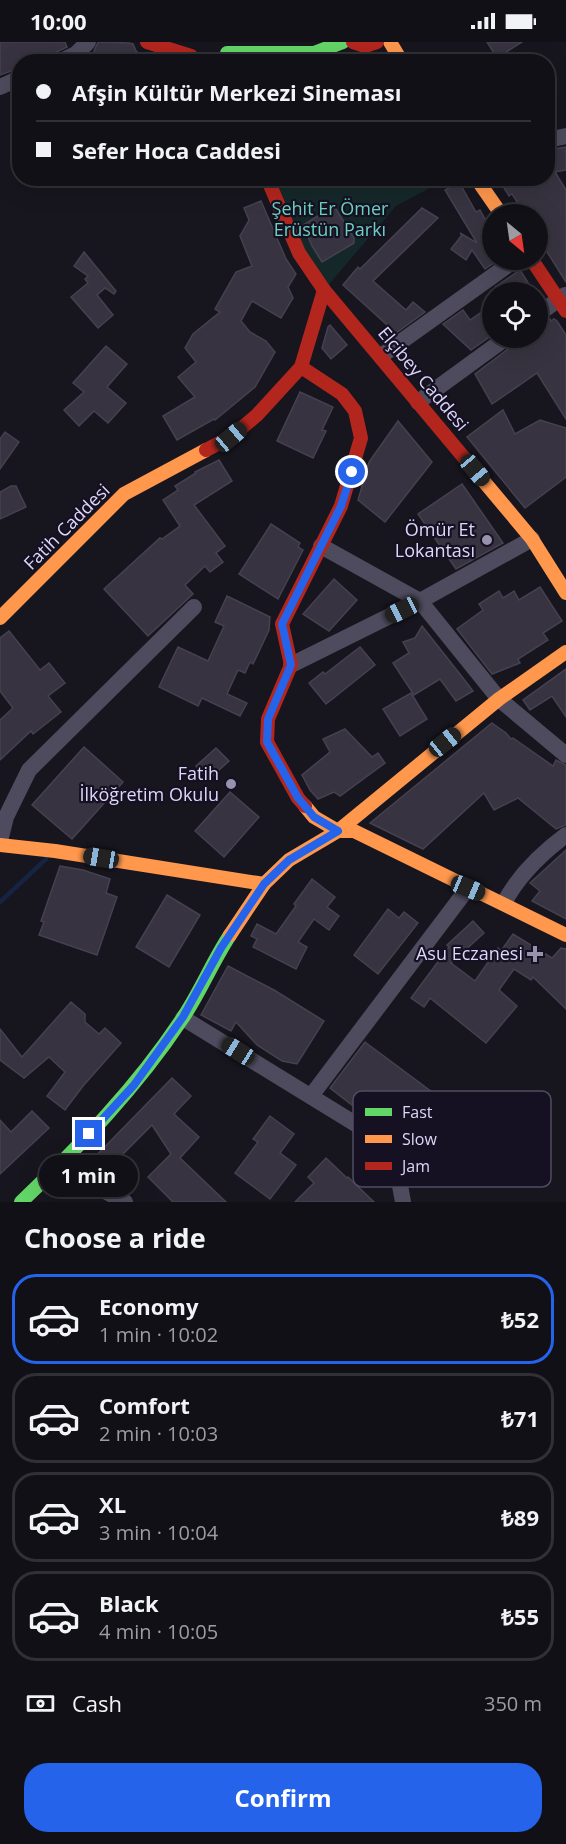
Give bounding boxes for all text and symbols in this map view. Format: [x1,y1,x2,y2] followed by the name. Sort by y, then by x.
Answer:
[30,6,87,36] text: 10:00
[72,77,401,107] text: Afşin Kültür Merkezi Sineması
[72,135,281,165] text: Sefer Hoca Caddesi
[272,196,389,241] park label: Şehit Er Ömer Erüstün Parkı
[482,204,548,270] north arrow
[482,204,548,348] map controls
[482,282,548,348] button: locate
[373,321,474,436] street label: Elçibey Caddesi
[211,419,251,455] car
[457,450,493,490] car
[338,458,365,485] route start
[18,478,115,575] street label: Fatih Caddesi
[395,517,475,562] place label: Ömür Et Lokantası
[480,533,494,547] marker: Ömür Et Lokantası
[382,594,422,626] car
[425,724,465,760] car
[80,761,219,806] place label: Fatih İlköğretim Okulu
[224,777,238,791] marker: Fatih İlköğretim Okulu
[82,846,120,870] car
[448,873,488,903] car
[416,941,523,965] place label: Asu Eczanesi
[528,947,542,961] marker: Asu Eczanesi
[218,1034,258,1068] car
[353,1091,551,1187] legend
[402,1101,433,1123] text: Fast
[75,1120,102,1147] route end
[402,1128,437,1150] text: Slow
[40,1155,138,1197] callout: 1 min
[400,1155,430,1177] text: Jam
[61,1162,116,1189] text: 1 min
[24,1219,206,1256] text: Choose a ride
[99,1291,198,1321] text: Economy
[27,1292,81,1346] icon: car
[501,1304,539,1334] text: ₺52
[99,1321,218,1348] text: 1 min · 10:02
[99,1390,190,1420] text: Comfort
[27,1391,81,1445] icon: car
[501,1403,539,1433] text: ₺71
[99,1420,218,1447] text: 2 min · 10:03
[99,1489,126,1519] text: XL
[27,1490,81,1544] icon: car
[501,1502,539,1532] text: ₺89
[99,1519,218,1546] text: 3 min · 10:04
[99,1588,159,1618] text: Black
[27,1589,81,1643] icon: car
[501,1601,539,1631] text: ₺55
[99,1618,218,1645] text: 4 min · 10:05
[24,1687,57,1720] icon: cash
[72,1688,122,1718] text: Cash
[484,1690,542,1717] text: 350 m
[24,1763,542,1832] button: Confirm

